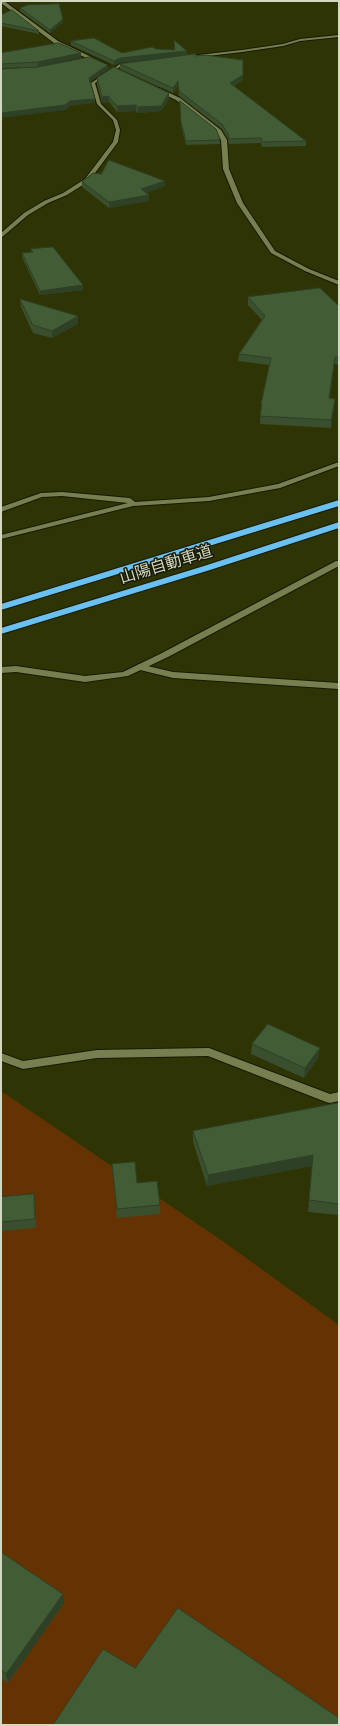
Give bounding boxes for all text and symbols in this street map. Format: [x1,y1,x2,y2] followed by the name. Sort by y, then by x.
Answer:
[117,542,215,588] street label: 山陽自動車道

